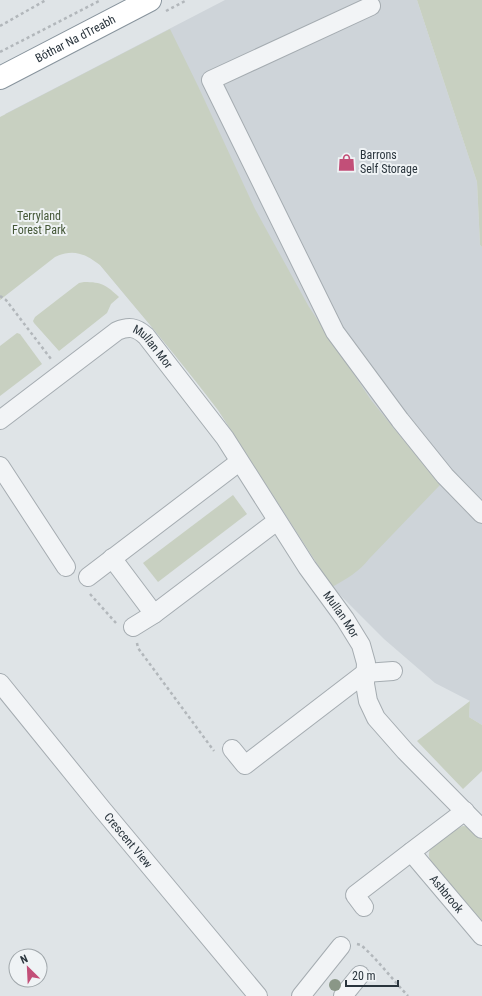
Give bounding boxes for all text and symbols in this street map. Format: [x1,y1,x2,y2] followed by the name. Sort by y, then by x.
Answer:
[33,12,118,65] street label: Bóthar Na dTreabh
[360,148,418,176] place label: Barrons Self Storage
[337,152,357,172] shop icon: Barrons Self Storage
[12,209,67,237] park label: Terryland Forest Park
[131,322,176,372] street label: Mullan Mor
[320,589,362,641] street label: Mullan Mor
[101,810,155,871] street label: Crescent View
[427,872,467,916] street label: Ashbrook
[8,948,48,988] north arrow
[18,952,30,967] text: N
[346,962,398,988] scale bar
[352,969,376,983] text: 20 m

